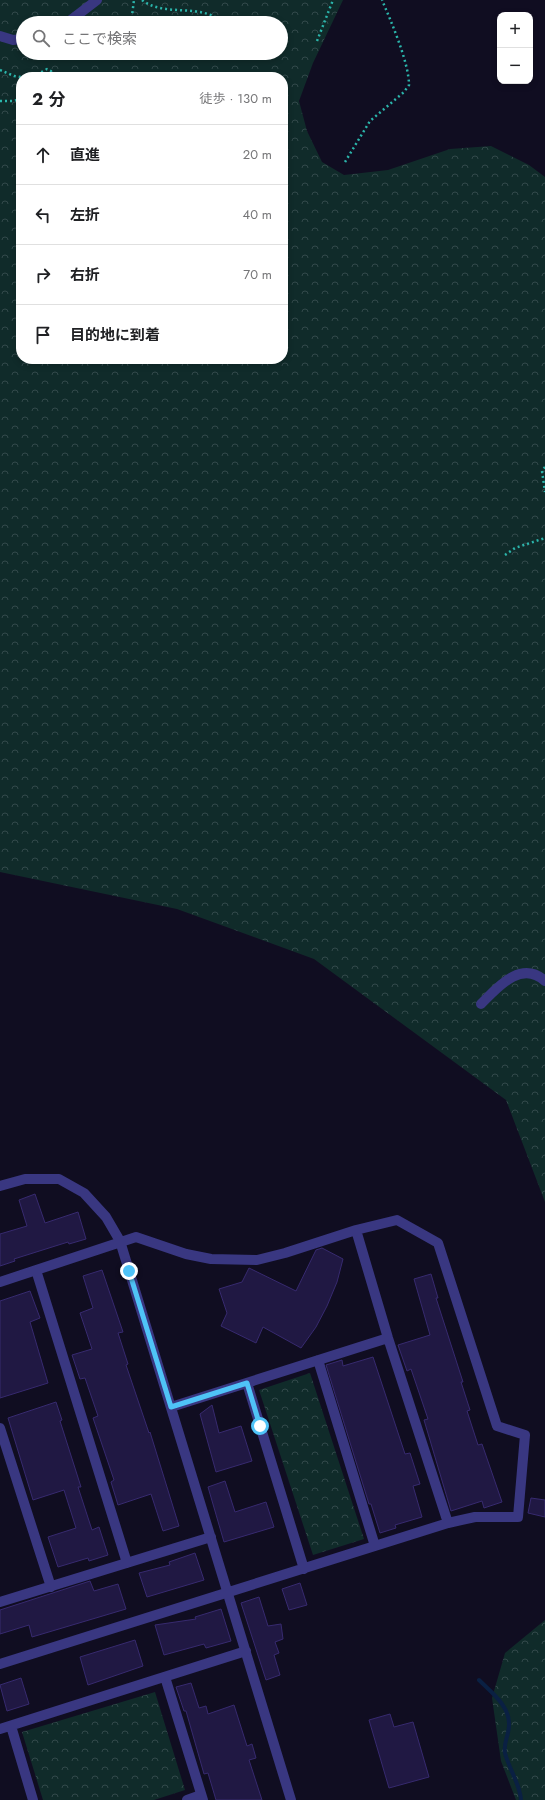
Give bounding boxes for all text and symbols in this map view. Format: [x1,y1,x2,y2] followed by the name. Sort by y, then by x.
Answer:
[497,12,533,84] map controls
[497,12,533,48] button: +
[16,16,288,60] search box
[30,27,52,49] icon: search
[62,28,137,50] text: ここで検索
[497,48,533,84] button: −
[32,87,65,111] text: 2 分
[200,89,272,108] text: 徒歩 · 130 m
[32,144,54,166] icon: ahead
[70,144,100,166] text: 直進
[243,145,272,164] text: 20 m
[32,204,54,226] icon: left
[70,204,100,226] text: 左折
[243,205,272,224] text: 40 m
[32,264,54,286] icon: right
[70,264,100,286] text: 右折
[243,265,272,284] text: 70 m
[32,324,54,346] icon: arrive
[70,324,160,346] text: 目的地に到着
[120,1262,138,1280] route end
[251,1417,269,1435] route start

